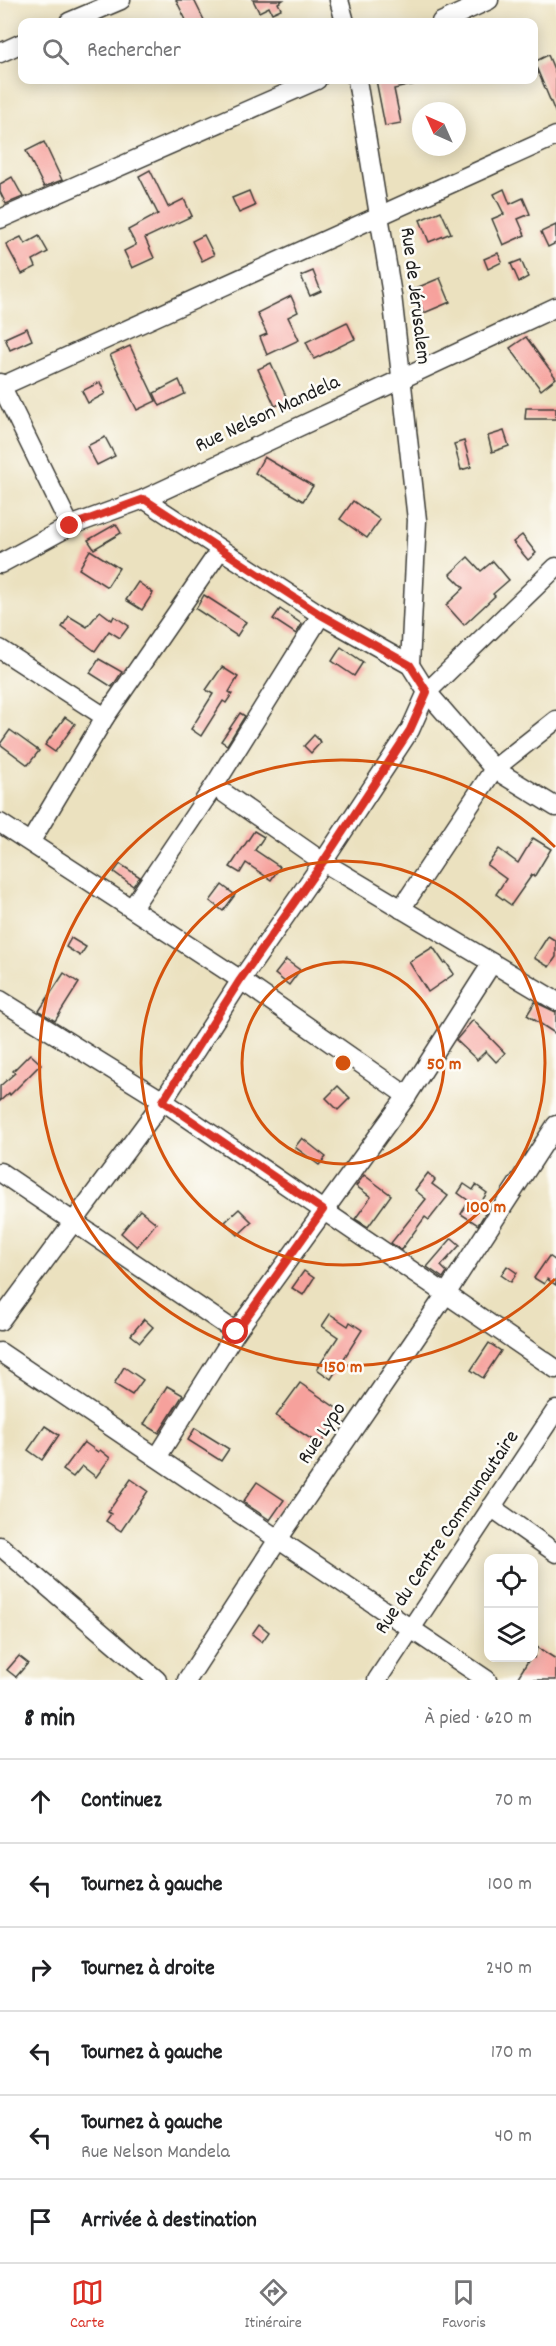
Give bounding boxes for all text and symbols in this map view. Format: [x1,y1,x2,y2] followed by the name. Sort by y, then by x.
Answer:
[18,18,538,84] search box
[39,35,72,68] icon: search
[87,36,181,67] text: Rechercher
[412,102,466,156] north arrow
[391,226,437,366] street label: Rue de Jérusalem
[191,368,346,462] street label: Rue Nelson Mandela
[56,512,82,538] route end
[333,1053,353,1073] centre of rings
[427,1053,461,1078] text: 50 m
[466,1196,506,1221] text: 100 m
[222,1318,248,1344] route start
[324,1356,362,1381] text: 150 m
[291,1397,355,1471] street label: Rue Lypo
[368,1425,528,1641] street label: Rue du Centre Communautaire
[484,1554,538,1662] map controls
[484,1554,538,1608] button: locate
[484,1608,538,1662] button: layers
[24,1701,75,1738] text: 8 min
[425,1705,532,1733] text: À pied · 620 m
[24,1785,57,1818] icon: ahead
[81,1786,162,1817] text: Continuez
[495,1787,532,1815] text: 70 m
[24,1869,57,1902] icon: left
[81,1870,223,1901] text: Tournez à gauche
[488,1871,532,1899] text: 100 m
[24,1953,57,1986] icon: right
[81,1954,215,1985] text: Tournez à droite
[486,1955,532,1983] text: 240 m
[24,2037,57,2070] icon: left
[81,2038,223,2069] text: Tournez à gauche
[491,2039,532,2067] text: 170 m
[81,2108,223,2139] text: Tournez à gauche
[24,2121,57,2154] icon: left
[494,2123,532,2151] text: 40 m
[81,2139,230,2167] text: Rue Nelson Mandela
[24,2205,57,2238] icon: arrive
[81,2206,257,2237] text: Arrivée à destination
[70,2276,104,2335] tab: Carte
[244,2276,302,2335] tab: Itinéraire
[442,2276,486,2335] tab: Favoris

